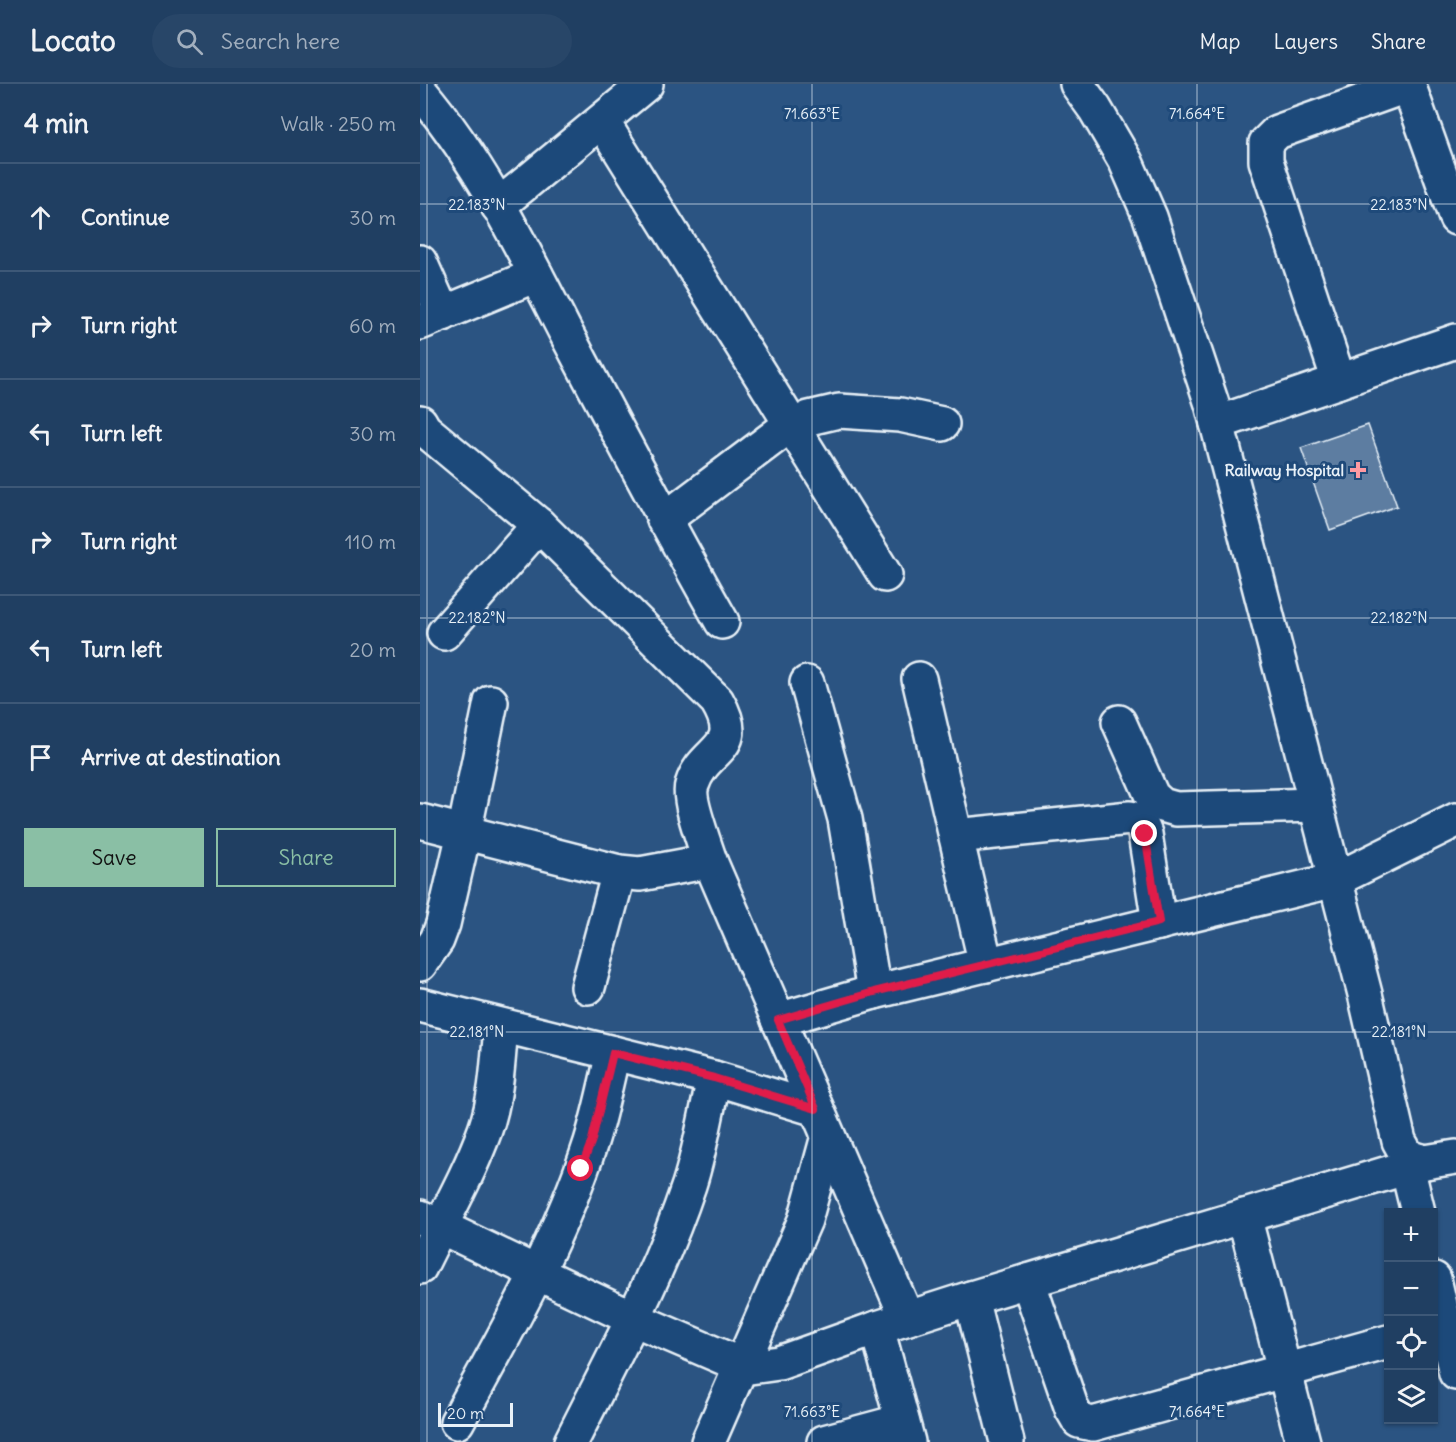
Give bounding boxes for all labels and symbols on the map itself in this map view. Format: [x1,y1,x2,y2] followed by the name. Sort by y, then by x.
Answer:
[784,104,840,123] text: 71.663°E
[1169,104,1225,123] text: 71.664°E
[448,195,506,214] text: 22.183°N
[1370,195,1428,214] text: 22.183°N
[1224,460,1344,481] place label: Railway Hospital
[1349,461,1367,479] marker: Railway Hospital
[448,608,506,627] text: 22.182°N
[1370,608,1428,627] text: 22.182°N
[1131,820,1157,846] route end
[450,1022,504,1041] text: 22.181°N
[1372,1022,1426,1041] text: 22.181°N
[567,1155,593,1181] route start
[438,1400,513,1428] scale bar
[784,1402,840,1421] text: 71.663°E
[1169,1402,1225,1421] text: 71.664°E

